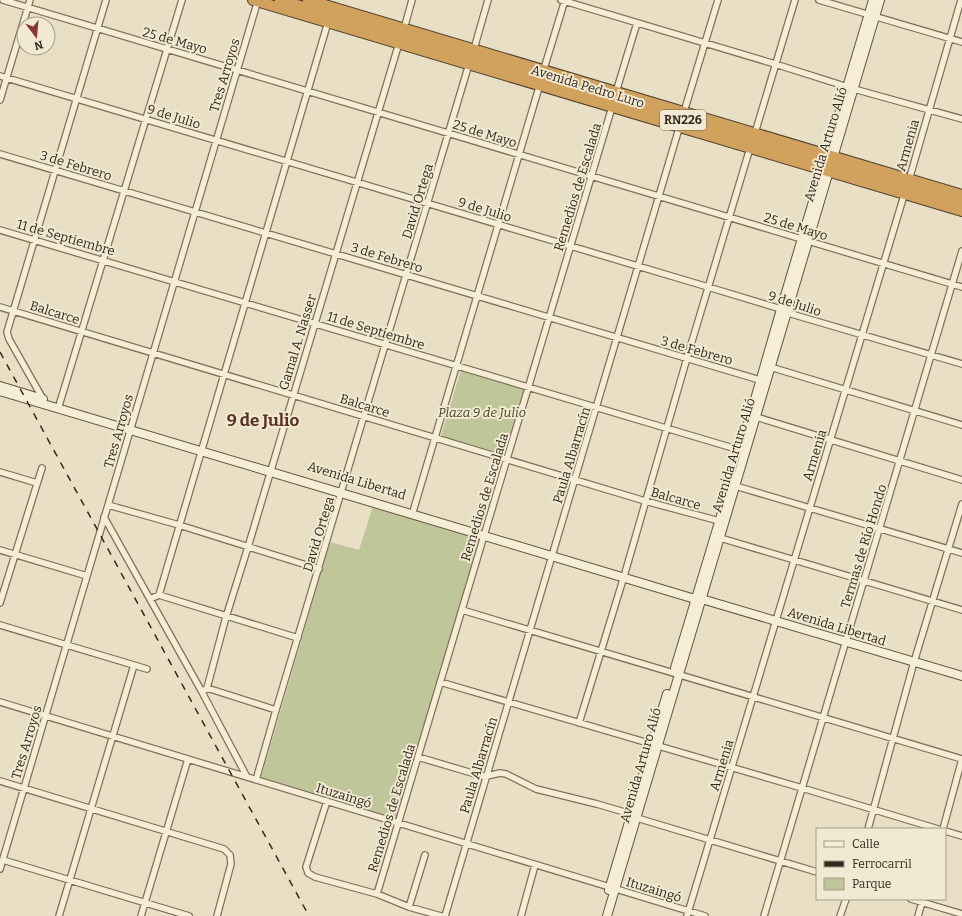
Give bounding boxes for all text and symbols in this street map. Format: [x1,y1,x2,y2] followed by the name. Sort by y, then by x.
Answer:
[16,16,56,56] north arrow
[141,24,209,57] street label: 25 de Mayo
[206,37,243,114] street label: Tres Arroyos
[32,38,44,53] text: N
[529,62,646,111] street label: Avenida Pedro Luro
[801,85,850,203] street label: Avenida Arturo Alió
[145,101,202,132] street label: 9 de Julio
[660,110,706,130] road number: RN226
[451,117,519,150] street label: 25 de Mayo
[893,118,922,173] street label: Armenia
[551,121,604,253] street label: Remedios de Escalada
[38,147,114,184] street label: 3 de Febrero
[399,162,436,241] street label: David Ortega
[456,194,513,225] street label: 9 de Julio
[762,210,830,243] street label: 25 de Mayo
[15,216,117,259] street label: 11 de Septiembre
[349,239,425,276] street label: 3 de Febrero
[766,288,823,319] street label: 9 de Julio
[276,292,319,392] street label: Gamal A. Nasser
[28,298,82,327] street label: Balcarce
[325,309,426,352] street label: 11 de Septiembre
[659,333,735,368] street label: 3 de Febrero
[338,391,392,420] street label: Balcarce
[101,392,136,470] street label: Tres Arroyos
[709,396,758,514] street label: Avenida Arturo Alió
[550,404,593,505] street label: Paula Albarracín
[438,405,526,420] park label: Plaza 9 de Julio
[227,410,299,431] district label: 9 de Julio
[800,428,829,483] street label: Armenia
[458,431,511,563] street label: Remedios de Escalada
[306,458,408,503] street label: Avenida Libertad
[837,482,889,610] street label: Termas de Río Hondo
[649,484,703,513] street label: Balcarce
[300,495,337,574] street label: David Ortega
[786,604,888,649] street label: Avenida Libertad
[8,704,45,781] street label: Tres Arroyos
[617,706,664,824] street label: Avenida Arturo Alió
[457,714,500,815] street label: Paula Albarracín
[707,738,736,793] street label: Armenia
[365,742,418,874] street label: Remedios de Escalada
[314,780,373,811] street label: Ituzaingó
[816,828,946,900] legend
[852,837,880,851] text: Calle
[852,857,912,871] text: Ferrocarril
[624,874,683,905] street label: Ituzaingó
[852,877,891,891] text: Parque

